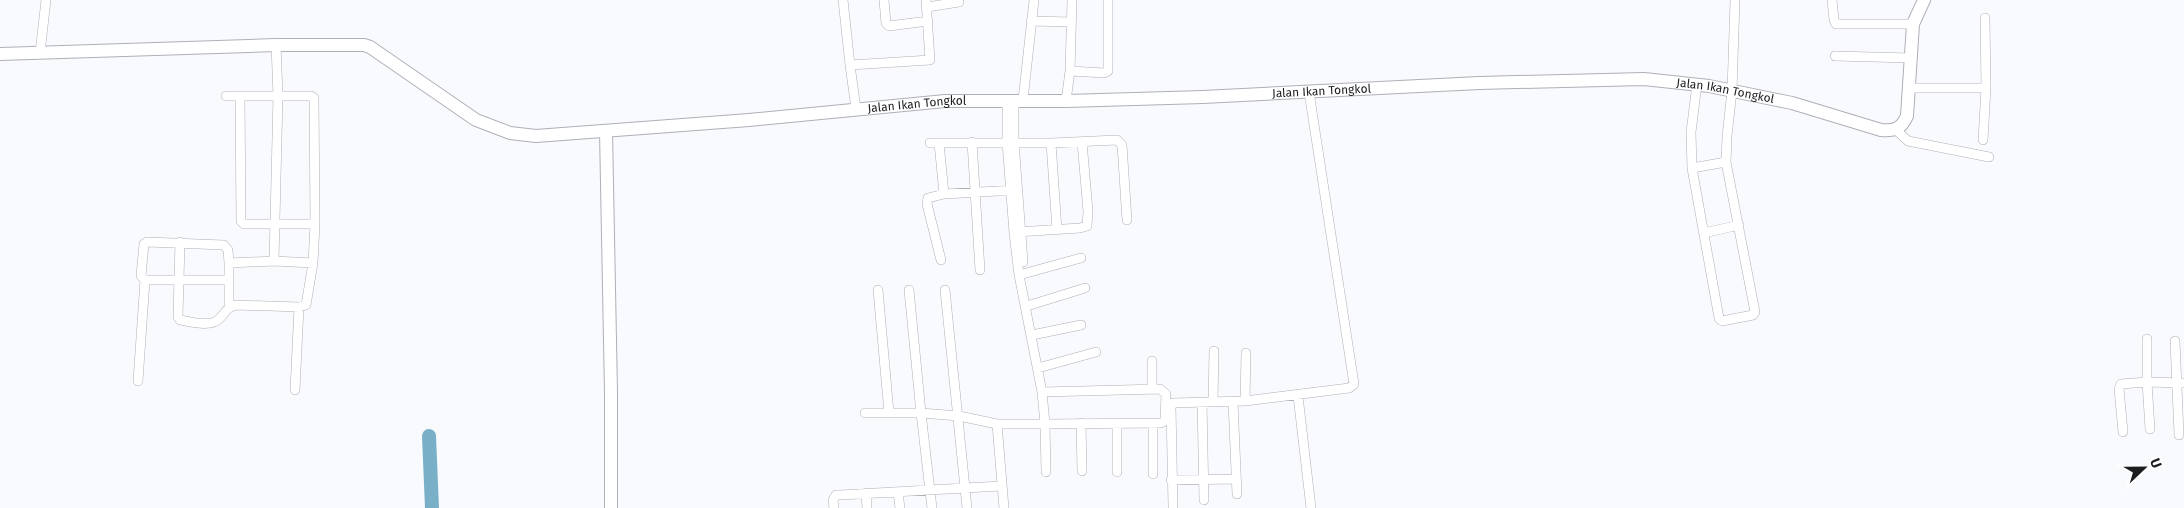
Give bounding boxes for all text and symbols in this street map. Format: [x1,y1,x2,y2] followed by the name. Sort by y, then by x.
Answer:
[1676,76,1776,106] street label: Jalan Ikan Tongkol
[1272,81,1372,100] street label: Jalan Ikan Tongkol
[867,94,967,115] street label: Jalan Ikan Tongkol
[2119,443,2169,493] north arrow
[2146,456,2165,471] text: U

